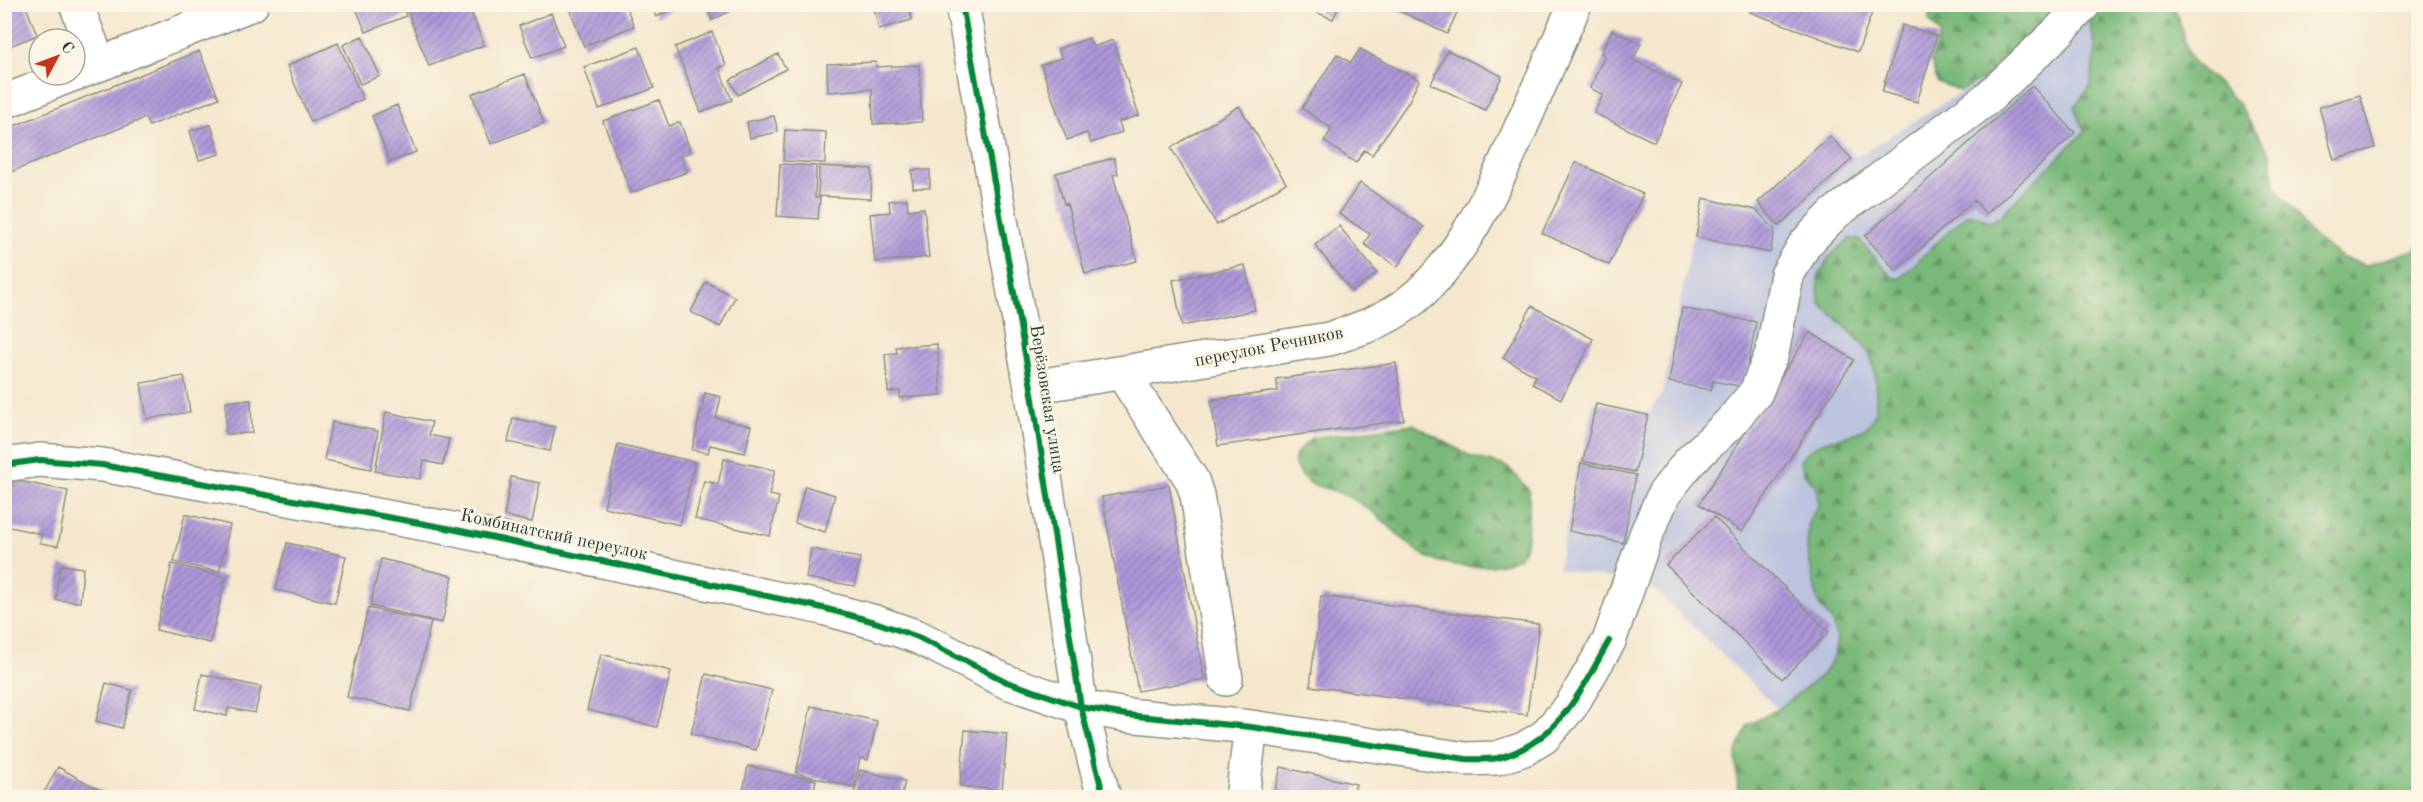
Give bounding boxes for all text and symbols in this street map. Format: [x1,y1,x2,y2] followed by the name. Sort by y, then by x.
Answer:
[27,27,87,87] north arrow
[57,39,76,58] text: С
[1026,323,1068,475] street label: Берёзовская улица
[1193,324,1345,370] street label: переулок Речников
[459,506,649,564] street label: Комбинатский переулок

